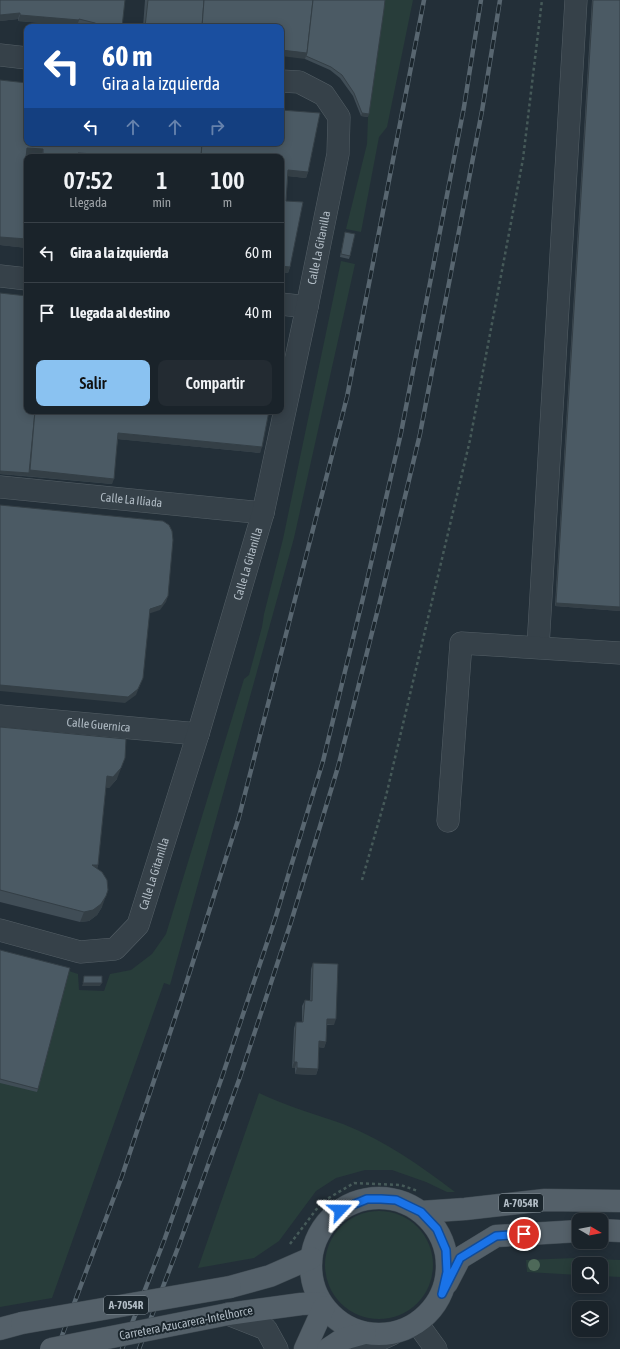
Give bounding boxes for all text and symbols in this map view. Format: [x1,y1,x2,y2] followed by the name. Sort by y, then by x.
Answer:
[36,40,88,92] icon: left
[102,40,152,72] text: 60 m
[102,73,220,94] text: Gira a la izquierda
[80,116,102,138] icon: left
[122,116,144,138] icon: ahead
[164,116,186,138] icon: ahead
[206,116,228,138] icon: right
[64,167,113,194] text: 07:52
[156,167,167,194] text: 1
[211,167,244,194] text: 100
[69,195,107,210] text: Llegada
[152,195,171,210] text: min
[223,195,232,210] text: m
[305,210,333,286] street label: Calle La Gitanilla
[36,242,58,264] icon: left
[70,244,168,261] text: Gira a la izquierda
[245,244,272,261] text: 60 m
[36,302,58,324] icon: arrive
[70,304,170,321] text: Llegada al destino
[245,304,272,321] text: 40 m
[36,360,150,406] button: Salir
[158,360,272,406] button: Compartir
[100,490,163,510] street label: Calle La Ilíada
[231,526,265,602] street label: Calle La Gitanilla
[66,715,131,735] street label: Calle Guernica
[136,836,172,912] street label: Calle La Gitanilla
[319,1189,361,1231] position arrow
[499,1194,543,1212] road number: A-7054R
[572,1213,608,1249] north arrow
[572,1213,608,1337] map controls
[507,1217,541,1251] pin
[513,1223,535,1245] icon: arrive
[572,1257,608,1293] button: search
[104,1296,148,1314] road number: A-7054R
[572,1301,608,1337] button: layers
[118,1303,254,1343] street label: Carretera Azucarera-Intelhorce

